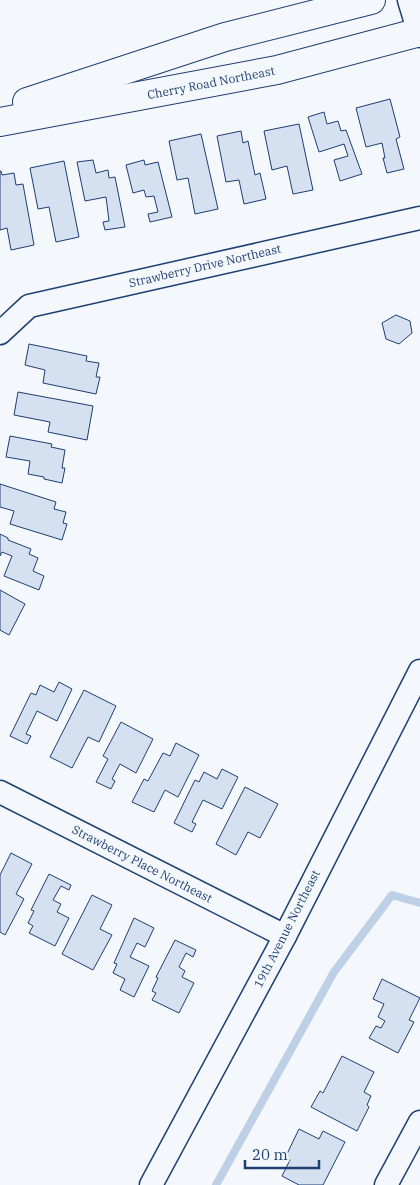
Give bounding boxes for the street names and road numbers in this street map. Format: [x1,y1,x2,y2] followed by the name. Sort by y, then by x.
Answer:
[146,63,276,102] street label: Cherry Road Northeast
[127,241,282,290] street label: Strawberry Drive Northeast
[70,822,215,906] street label: Strawberry Place Northeast
[250,867,323,990] street label: 19th Avenue Northeast

